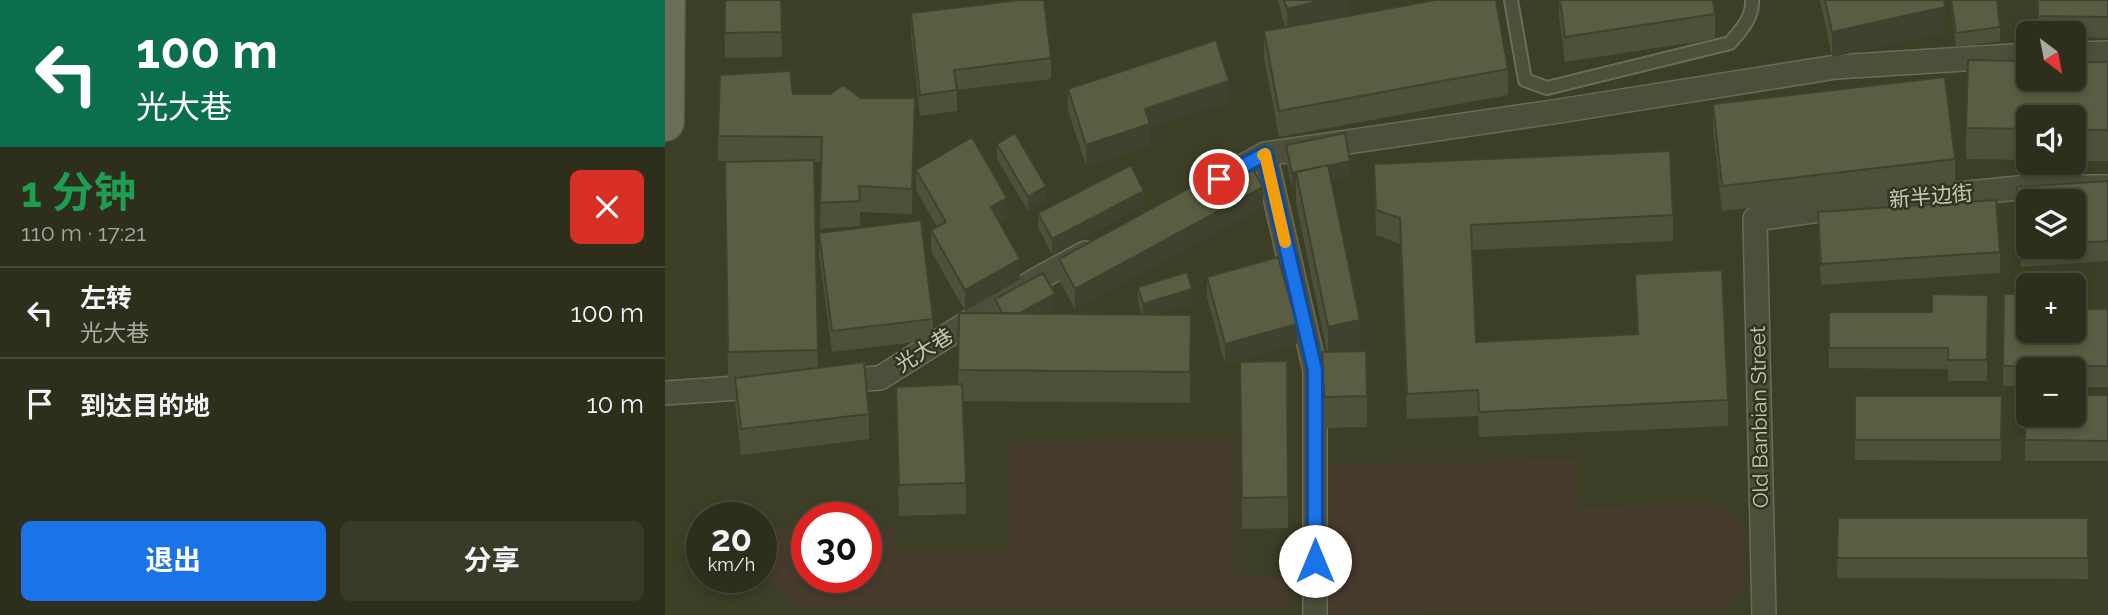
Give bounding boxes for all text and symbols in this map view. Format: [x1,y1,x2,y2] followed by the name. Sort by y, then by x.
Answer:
[2016,21,2086,91] north arrow
[2016,21,2086,427] map controls
[136,22,278,79] text: 100 m
[21,28,112,119] icon: left
[136,88,232,125] text: 光大巷
[2016,105,2086,175] button: sound
[1189,149,1249,209] pin
[1200,160,1238,198] icon: arrive
[21,168,136,217] text: 1 分钟
[570,170,644,244] button: close
[1888,180,1974,212] street label: 新半边街
[2016,189,2086,259] button: layers
[21,219,146,246] text: 110 m · 17:21
[2016,273,2086,343] button: +
[80,283,132,313] text: 左转
[21,294,59,332] icon: left
[571,298,644,328] text: 100 m
[80,319,149,346] text: 光大巷
[891,323,957,377] street label: 光大巷
[1745,326,1773,508] street label: Old Banbian Street
[2016,357,2086,427] button: −
[21,385,59,423] icon: arrive
[586,389,644,419] text: 10 m
[80,391,210,421] text: 到达目的地
[791,502,882,593] speed limit sign: 30
[711,518,752,559] text: 20
[21,521,326,601] button: 退出
[340,521,644,601] button: 分享
[1278,524,1352,598] position arrow
[708,554,755,575] text: km/h

